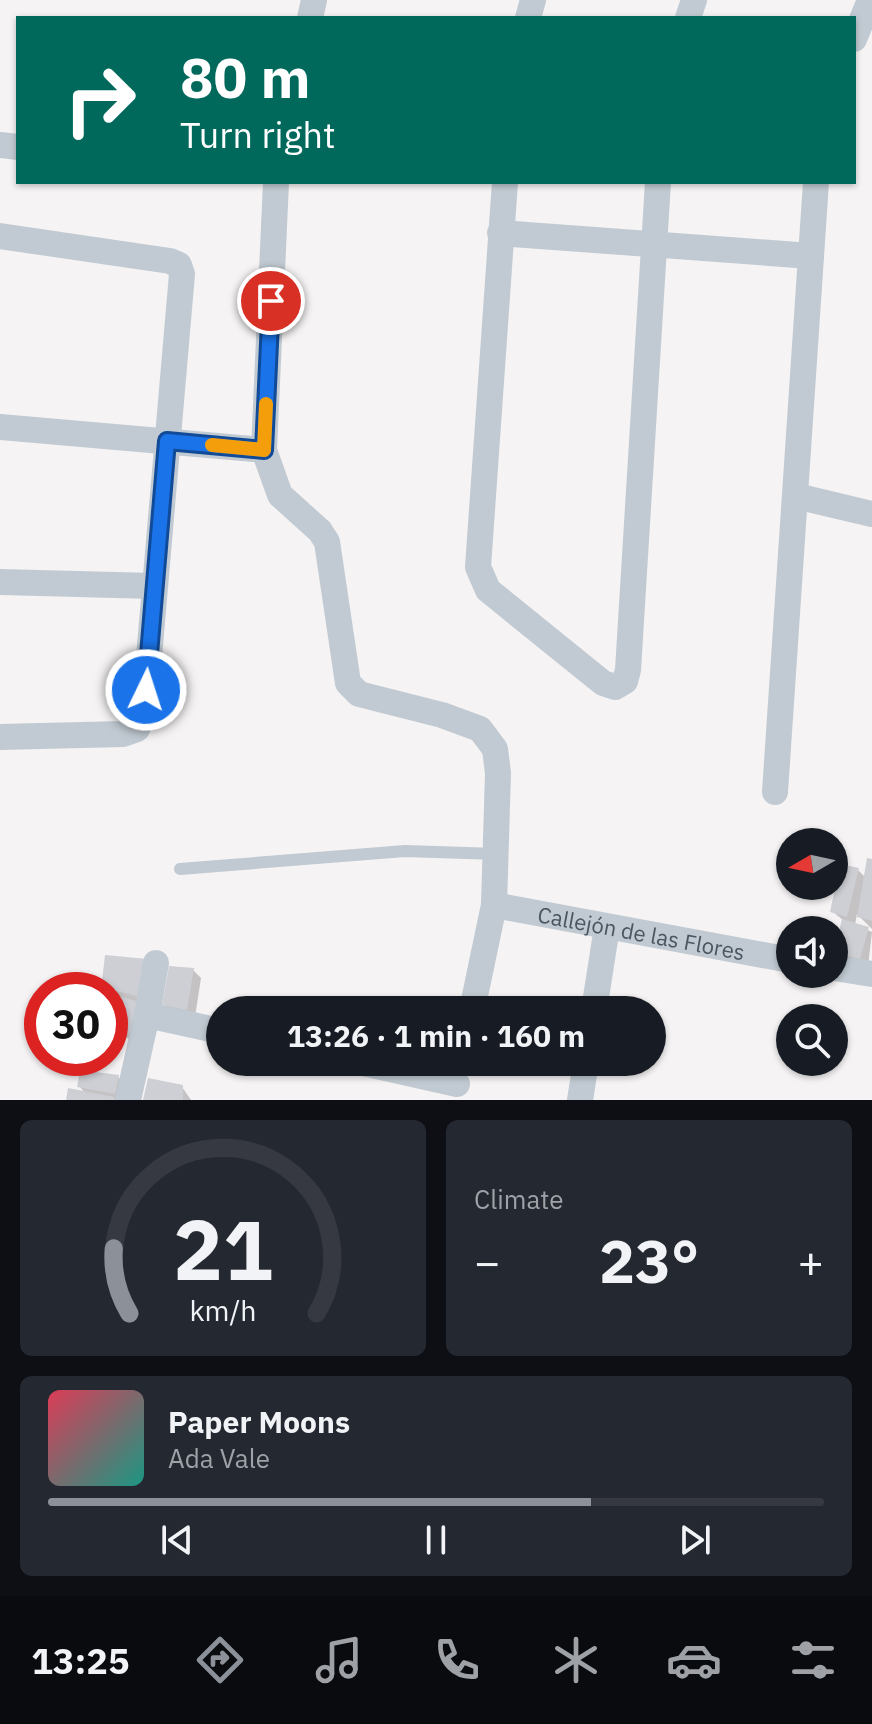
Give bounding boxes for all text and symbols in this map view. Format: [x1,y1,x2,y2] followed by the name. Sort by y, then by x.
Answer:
[180,41,310,113] text: 80 m
[48,48,152,152] icon: right
[180,111,336,158] text: Turn right
[237,267,305,335] pin
[249,279,293,323] icon: arrive
[104,648,188,732] position arrow
[776,828,848,900] north arrow
[776,828,848,1076] map controls
[536,899,747,966] street label: Callejón de las Flores
[776,916,848,988] button: sound
[24,972,128,1076] speed limit sign: 30
[776,1004,848,1076] button: search
[287,1016,585,1055] text: 13:26 · 1 min · 160 m
[474,1182,564,1216] text: Climate
[173,1195,273,1303] text: 21
[599,1221,699,1300] text: 23°
[474,1233,500,1290] text: −
[798,1233,824,1290] text: +
[189,1292,257,1329] text: km/h
[168,1402,350,1441] text: Paper Moons
[168,1441,270,1475] text: Ada Vale
[155,1518,199,1562] icon: previous
[414,1518,458,1562] icon: pause
[673,1518,717,1562] icon: next
[192,1632,248,1688] icon: directions
[311,1632,367,1688] icon: music
[429,1632,485,1688] icon: phone
[548,1632,604,1688] icon: climate
[666,1632,722,1688] icon: car
[785,1632,841,1688] icon: filters
[31,1637,130,1684] text: 13:25

